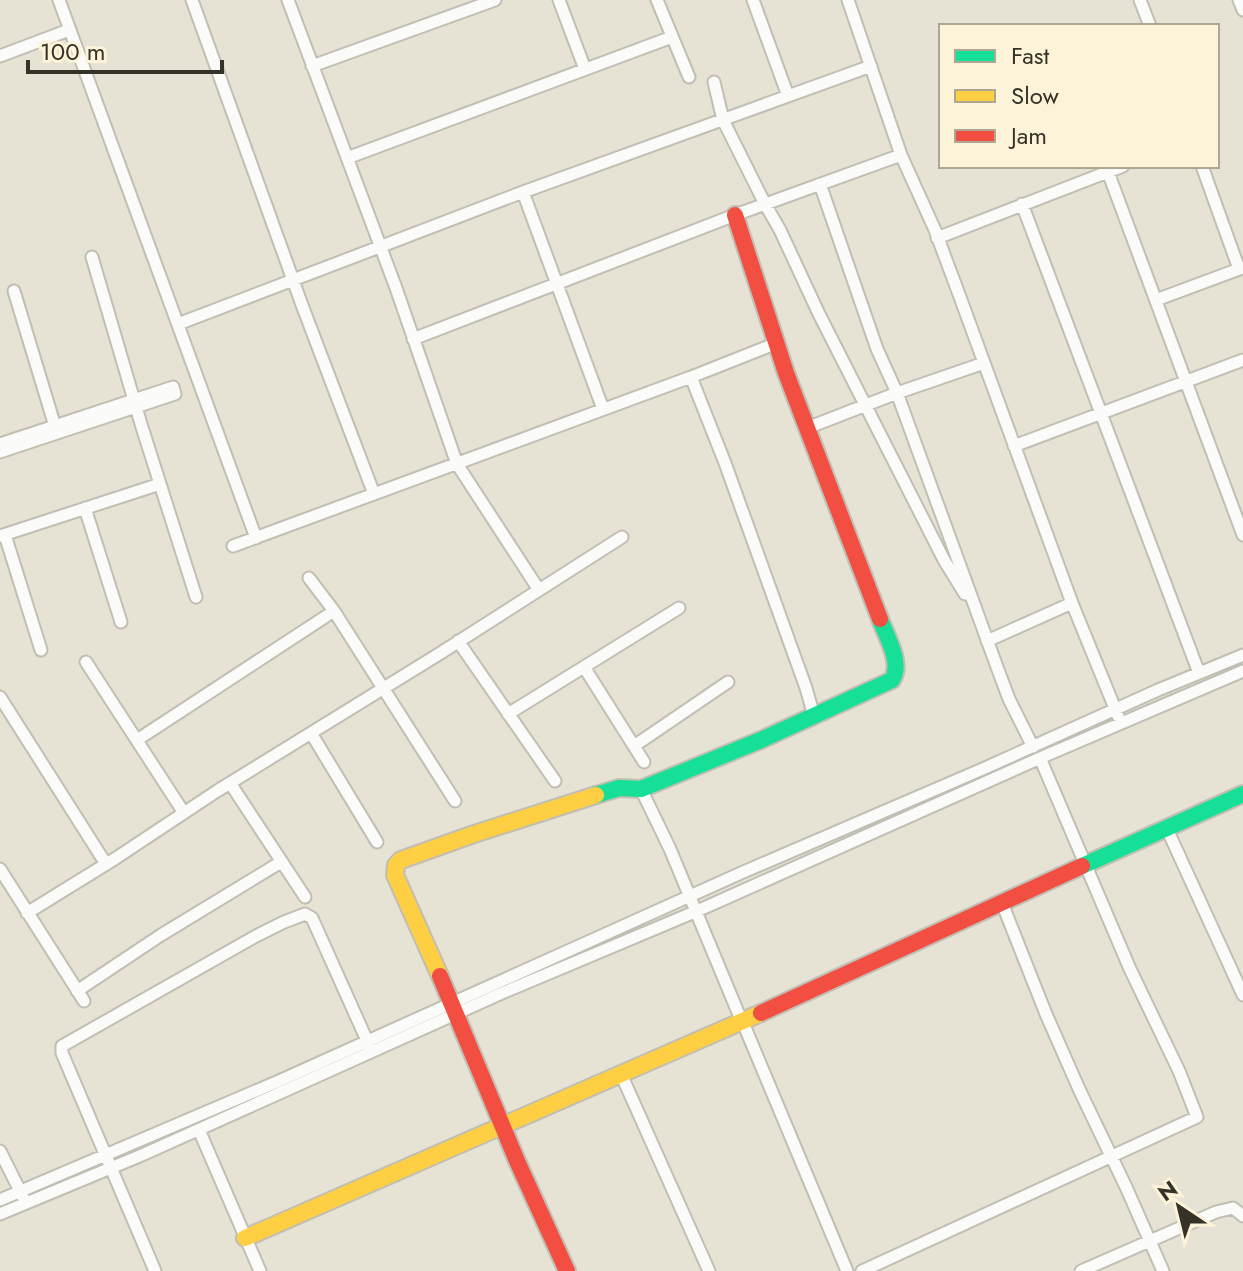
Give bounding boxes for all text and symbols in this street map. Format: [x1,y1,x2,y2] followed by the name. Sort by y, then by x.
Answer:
[28,24,222,74] scale bar
[939,24,1219,168] legend
[40,34,106,69] text: 100 m
[1011,38,1049,73] text: Fast
[1011,78,1059,113] text: Slow
[1008,118,1047,153] text: Jam
[1139,1167,1219,1247] north arrow
[1151,1173,1184,1209] text: N

